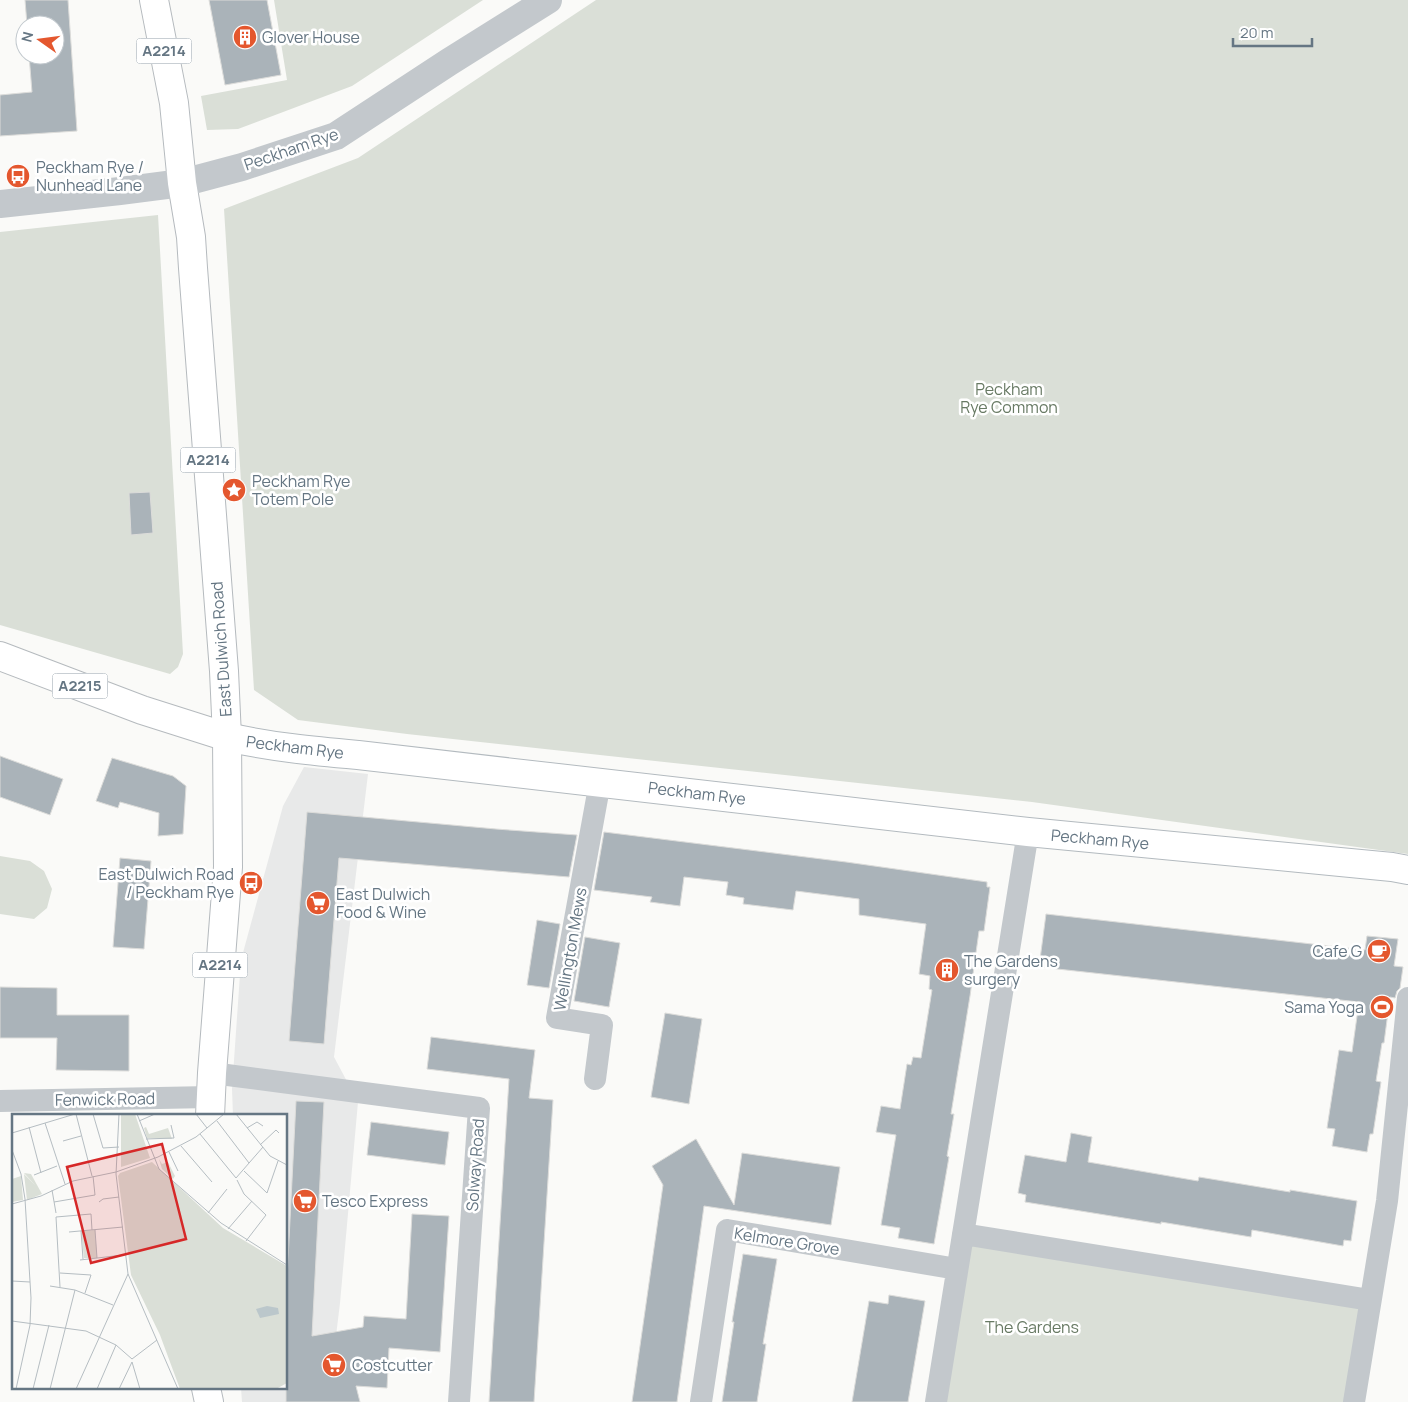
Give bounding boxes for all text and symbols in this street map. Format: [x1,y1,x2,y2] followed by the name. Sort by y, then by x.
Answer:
[15,15,65,65] north arrow
[1233,15,1312,47] scale bar
[1240,22,1273,43] text: 20 m
[232,24,258,50] building icon: Glover House
[262,26,360,48] place label: Glover House
[16,30,37,44] text: N
[136,38,192,64] road number: A2214
[241,123,341,175] street label: Peckham Rye
[36,156,144,196] place label: Peckham Rye / Nunhead Lane
[5,163,31,189] bus stop icon: Peckham Rye / Nunhead Lane
[960,378,1058,418] park label: Peckham Rye Common
[180,448,236,472] road number: A2214
[252,470,350,510] place label: Peckham Rye Totem Pole
[221,477,247,503] place icon: Peckham Rye Totem Pole
[205,581,237,717] street label: East Dulwich Road
[52,674,108,698] road number: A2215
[245,730,345,764] street label: Peckham Rye
[647,776,747,810] street label: Peckham Rye
[1050,824,1150,854] street label: Peckham Rye
[99,863,234,903] place label: East Dulwich Road / Peckham Rye
[238,870,264,896] bus stop icon: East Dulwich Road / Peckham Rye
[336,883,430,923] place label: East Dulwich Food & Wine
[548,886,592,1012] street label: Wellington Mews
[305,890,331,916] supermarket icon: East Dulwich Food & Wine
[1366,938,1392,964] cafe icon: Cafe G
[1312,940,1362,962] place label: Cafe G
[964,950,1058,990] place label: The Gardens surgery
[192,952,248,978] road number: A2214
[934,957,960,983] building icon: The Gardens surgery
[1369,994,1395,1020] sports icon: Sama Yoga
[1284,996,1364,1018] place label: Sama Yoga
[55,1087,155,1111] street label: Fenwick Road
[12,1114,288,1390] inset map
[461,1118,489,1212] street label: Solway Road
[292,1188,318,1214] supermarket icon: Tesco Express
[322,1190,428,1212] place label: Tesco Express
[733,1222,841,1260] street label: Kelmore Grove
[985,1316,1079,1338] park label: The Gardens
[321,1352,347,1378] supermarket icon: Costcutter
[352,1354,433,1376] place label: Costcutter

